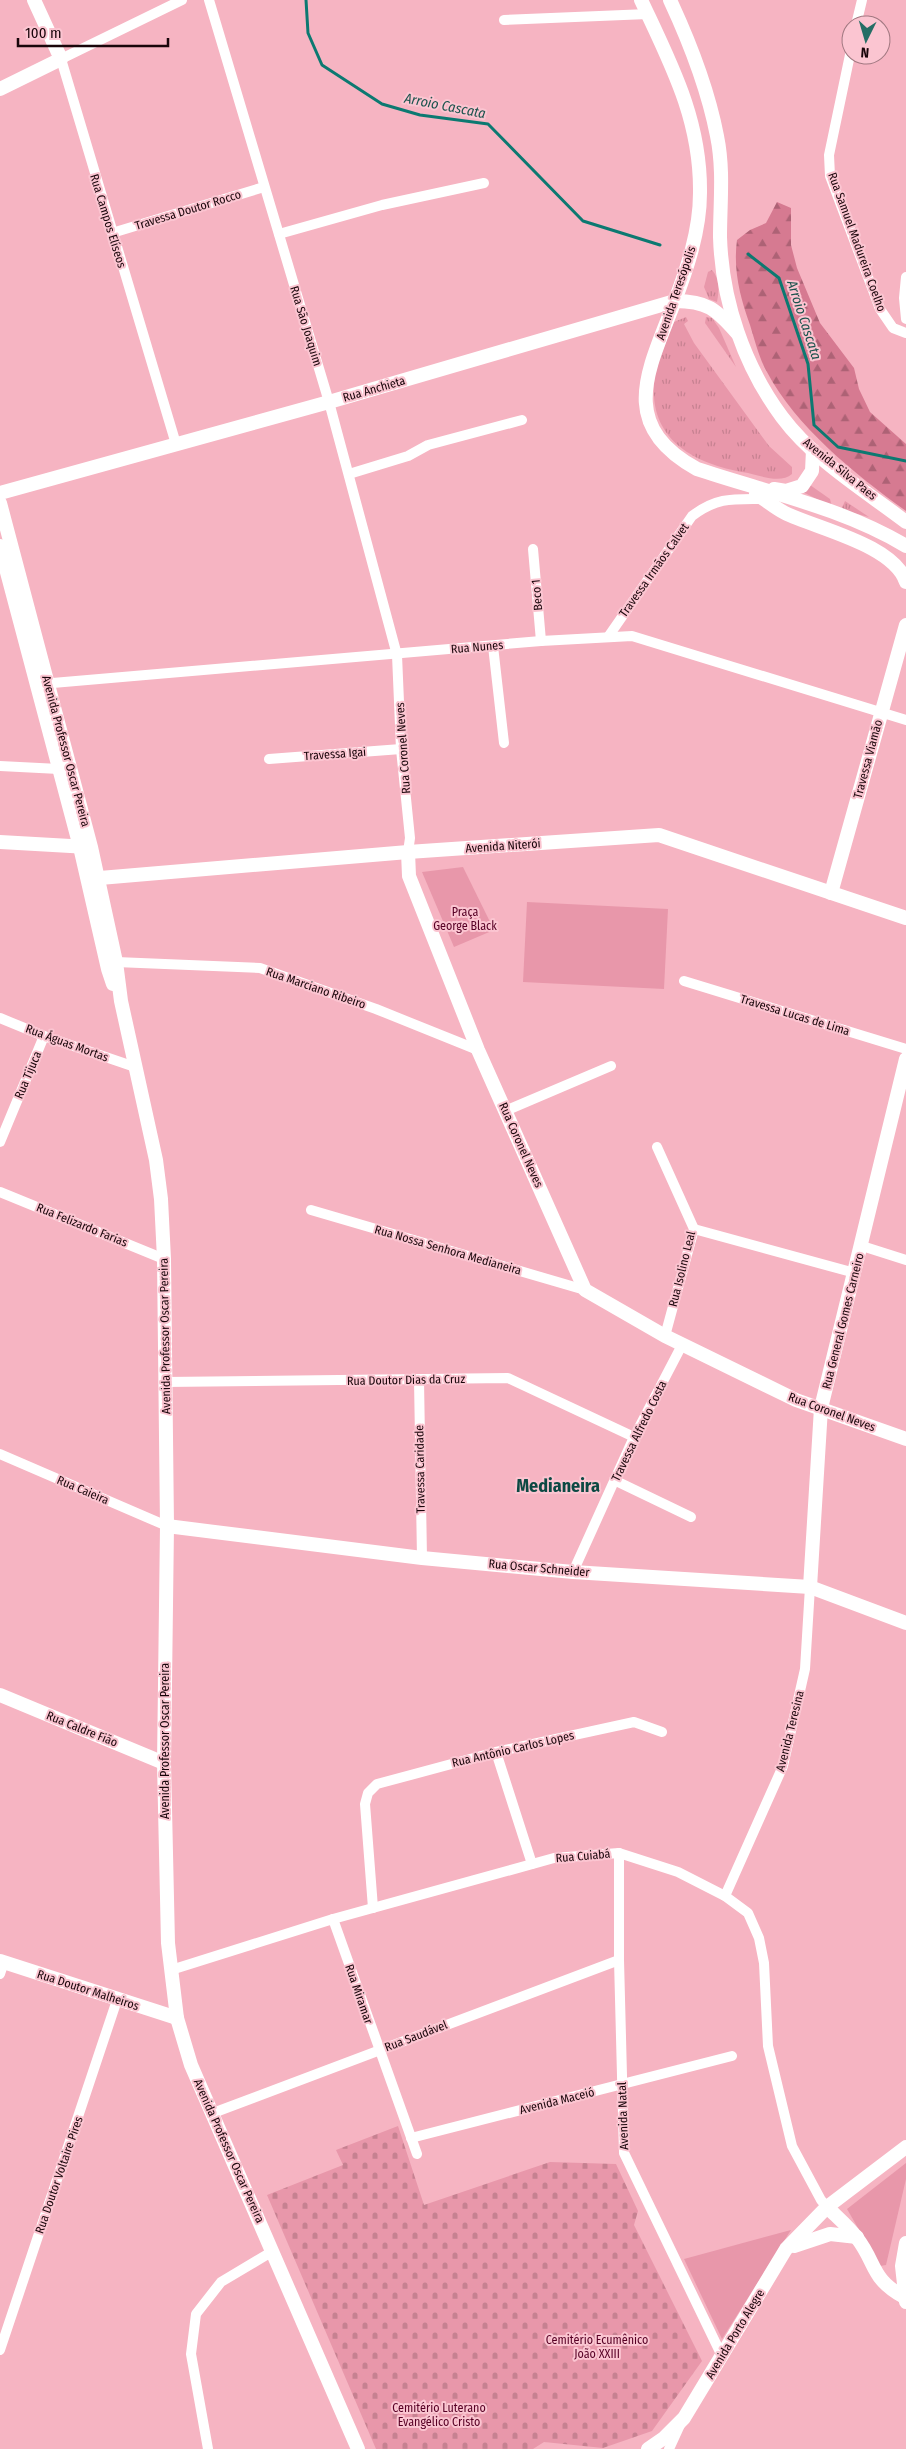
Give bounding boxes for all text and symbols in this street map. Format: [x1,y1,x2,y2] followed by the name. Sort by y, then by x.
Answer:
[18,15,168,47] scale bar
[841,15,891,65] north arrow
[25,24,62,42] text: 100 m
[860,44,870,61] text: N
[402,90,487,122] water label: Arroio Cascata
[825,170,889,314] street label: Rua Samuel Madureira Coelho
[87,172,129,270] street label: Rua Campos Elíseos
[133,187,243,233] street label: Travessa Doutor Rocco
[653,244,699,342] street label: Avenida Teresópolis
[783,277,825,362] water label: Arroio Cascata
[287,284,325,368] street label: Rua São Joaquim
[341,373,407,405] street label: Rua Anchieta
[800,435,880,503] street label: Avenida Silva Paes
[616,520,692,620] street label: Travessa Irmãos Calvet
[529,579,545,611] street label: Beco 1
[450,638,504,656] street label: Rua Nunes
[39,674,93,828] street label: Avenida Professor Oscar Pereira
[393,702,413,794] street label: Rua Coronel Neves
[851,718,885,800] street label: Travessa Viamão
[304,745,366,763] street label: Travessa Igai
[465,836,541,856] street label: Avenida Niterói
[433,905,497,933] park label: Praça George Black
[264,964,368,1012] street label: Rua Marciano Ribeiro
[739,992,851,1038] street label: Travessa Lucas de Lima
[24,1021,111,1064] street label: Rua Águas Mortas
[12,1049,44,1101] street label: Rua Tijuca
[496,1100,546,1190] street label: Rua Coronel Neves
[34,1200,130,1250] street label: Rua Felizardo Farias
[373,1222,523,1278] street label: Rua Nossa Senhora Medianeira
[666,1230,698,1308] street label: Rua Isolino Leal
[819,1251,867,1391] street label: Rua General Gomes Carneiro
[157,1258,173,1414] street label: Avenida Professor Oscar Pereira
[347,1372,465,1388] street label: Rua Doutor Dias da Cruz
[609,1378,669,1484] street label: Travessa Alfredo Costa
[787,1390,877,1434] street label: Rua Coronel Neves
[412,1425,428,1513] street label: Travessa Caridade
[55,1473,111,1507] street label: Rua Caieira
[516,1475,600,1497] district label: Medianeira
[488,1557,591,1579] street label: Rua Oscar Schneider
[158,1663,172,1819] street label: Avenida Professor Oscar Pereira
[773,1689,807,1773] street label: Avenida Teresina
[44,1708,120,1750] street label: Rua Caldre Fião
[451,1728,575,1770] street label: Rua Antônio Carlos Lopes
[555,1847,611,1865] street label: Rua Cuiabá
[342,1962,376,2026] street label: Rua Miramar
[35,1967,141,2013] street label: Rua Doutor Malheiros
[383,2018,449,2054] street label: Rua Saudável
[191,2077,267,2225] street label: Avenida Professor Oscar Pereira
[615,2082,631,2150] street label: Avenida Natal
[518,2085,596,2117] street label: Avenida Maceió
[32,2115,86,2235] street label: Rua Doutor Voltaire Pires
[703,2287,767,2381] street label: Avenida Porto Alegre
[546,2333,648,2361] park label: Cemitério Ecumênico João XXIII
[392,2401,486,2429] park label: Cemitério Luterano Evangélico Cristo

